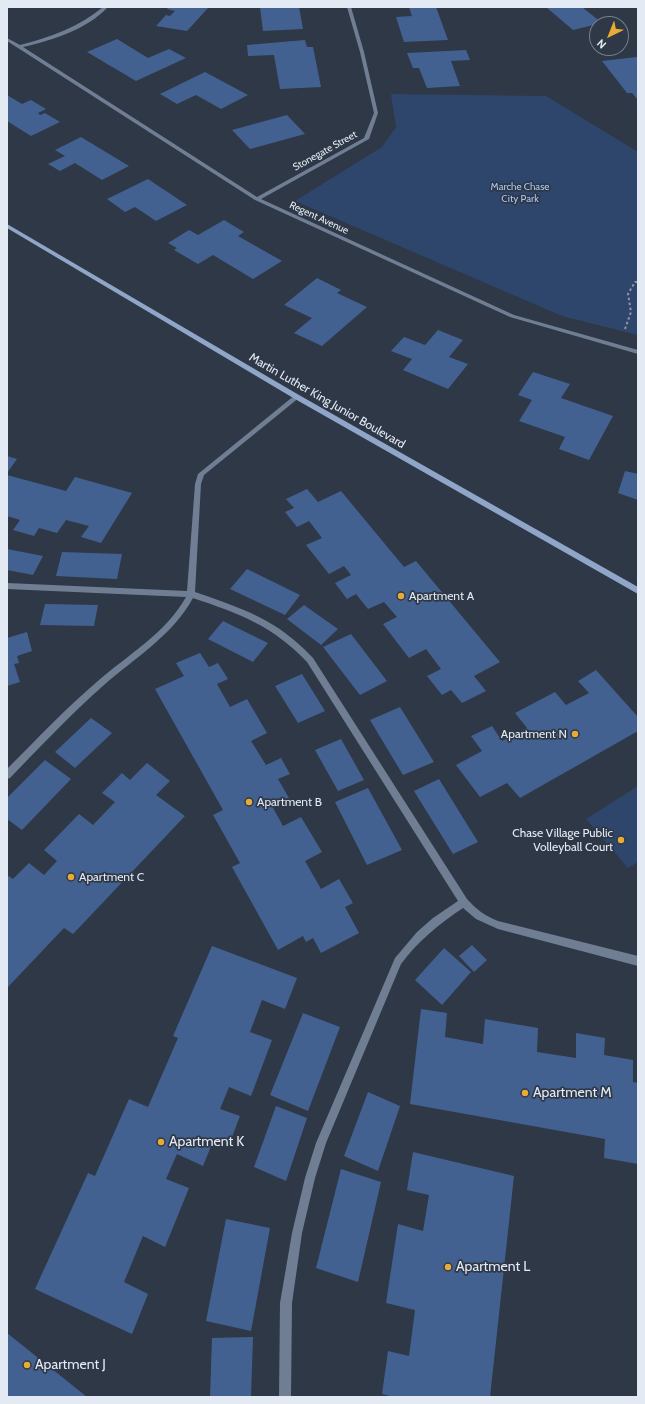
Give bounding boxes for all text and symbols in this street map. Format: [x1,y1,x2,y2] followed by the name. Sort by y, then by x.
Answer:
[589,16,629,56] north arrow
[594,36,609,52] text: N
[291,128,359,174] street label: Stonegate Street
[491,181,549,204] park label: Marche Chase City Park
[288,199,350,237] street label: Regent Avenue
[246,350,408,452] street label: Martin Luther King Junior Boulevard
[409,589,474,603] place label: Apartment A
[396,591,406,601] marker: Apartment A
[501,727,567,741] place label: Apartment N
[570,729,580,739] marker: Apartment N
[257,795,322,809] place label: Apartment B
[244,797,254,807] marker: Apartment B
[512,826,613,854] place label: Chase Village Public Volleyball Court
[616,835,626,845] marker: Chase Village Public Volleyball Court
[79,870,144,884] place label: Apartment C
[66,872,76,882] marker: Apartment C
[533,1085,612,1101] place label: Apartment M
[520,1088,530,1098] marker: Apartment M
[169,1134,244,1150] place label: Apartment K
[156,1137,166,1147] marker: Apartment K
[456,1259,530,1275] place label: Apartment L
[443,1262,453,1272] marker: Apartment L
[35,1357,106,1373] place label: Apartment J
[22,1360,32,1370] marker: Apartment J

